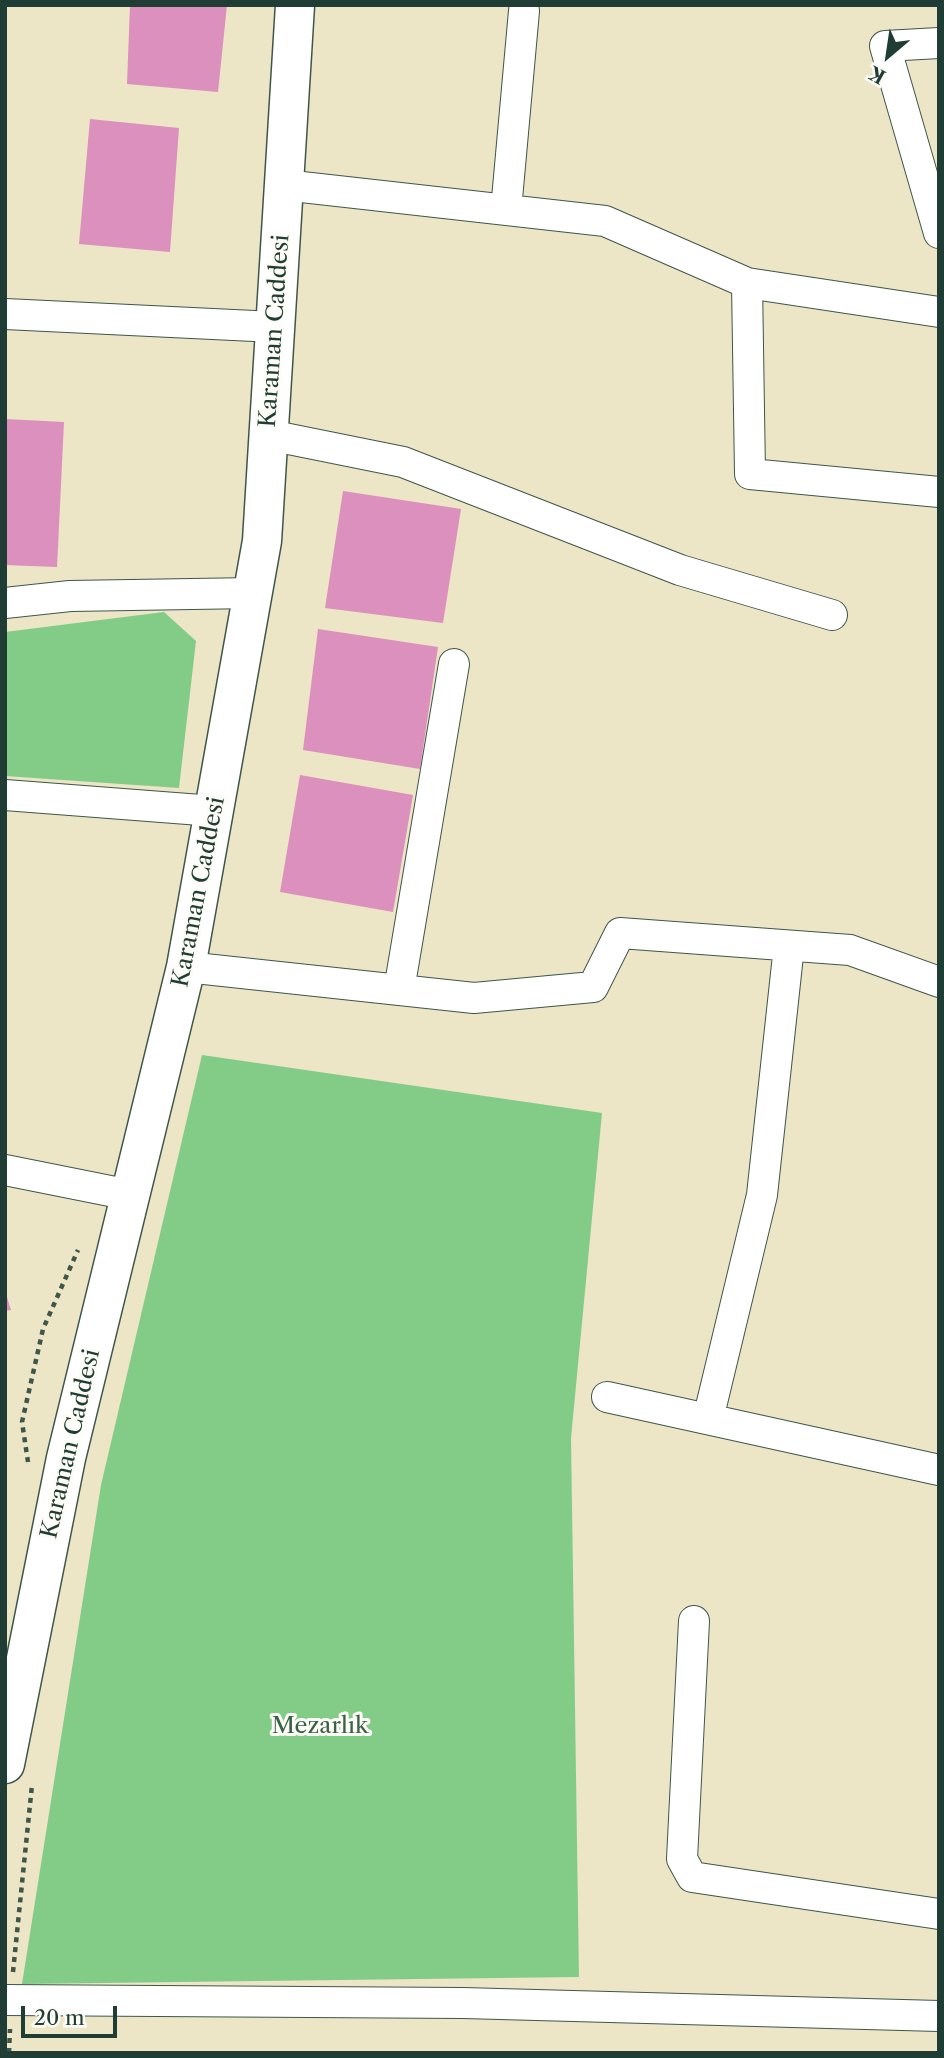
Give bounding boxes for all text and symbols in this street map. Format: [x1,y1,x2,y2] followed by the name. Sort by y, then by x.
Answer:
[853,21,923,91] north arrow
[865,61,890,89] text: K
[254,233,296,429] street label: Karaman Caddesi
[167,794,231,990] street label: Karaman Caddesi
[36,1347,106,1541] street label: Karaman Caddesi
[272,1712,368,1740] park label: Mezarlık
[24,1992,121,2036] scale bar
[34,2005,85,2030] text: 20 m

